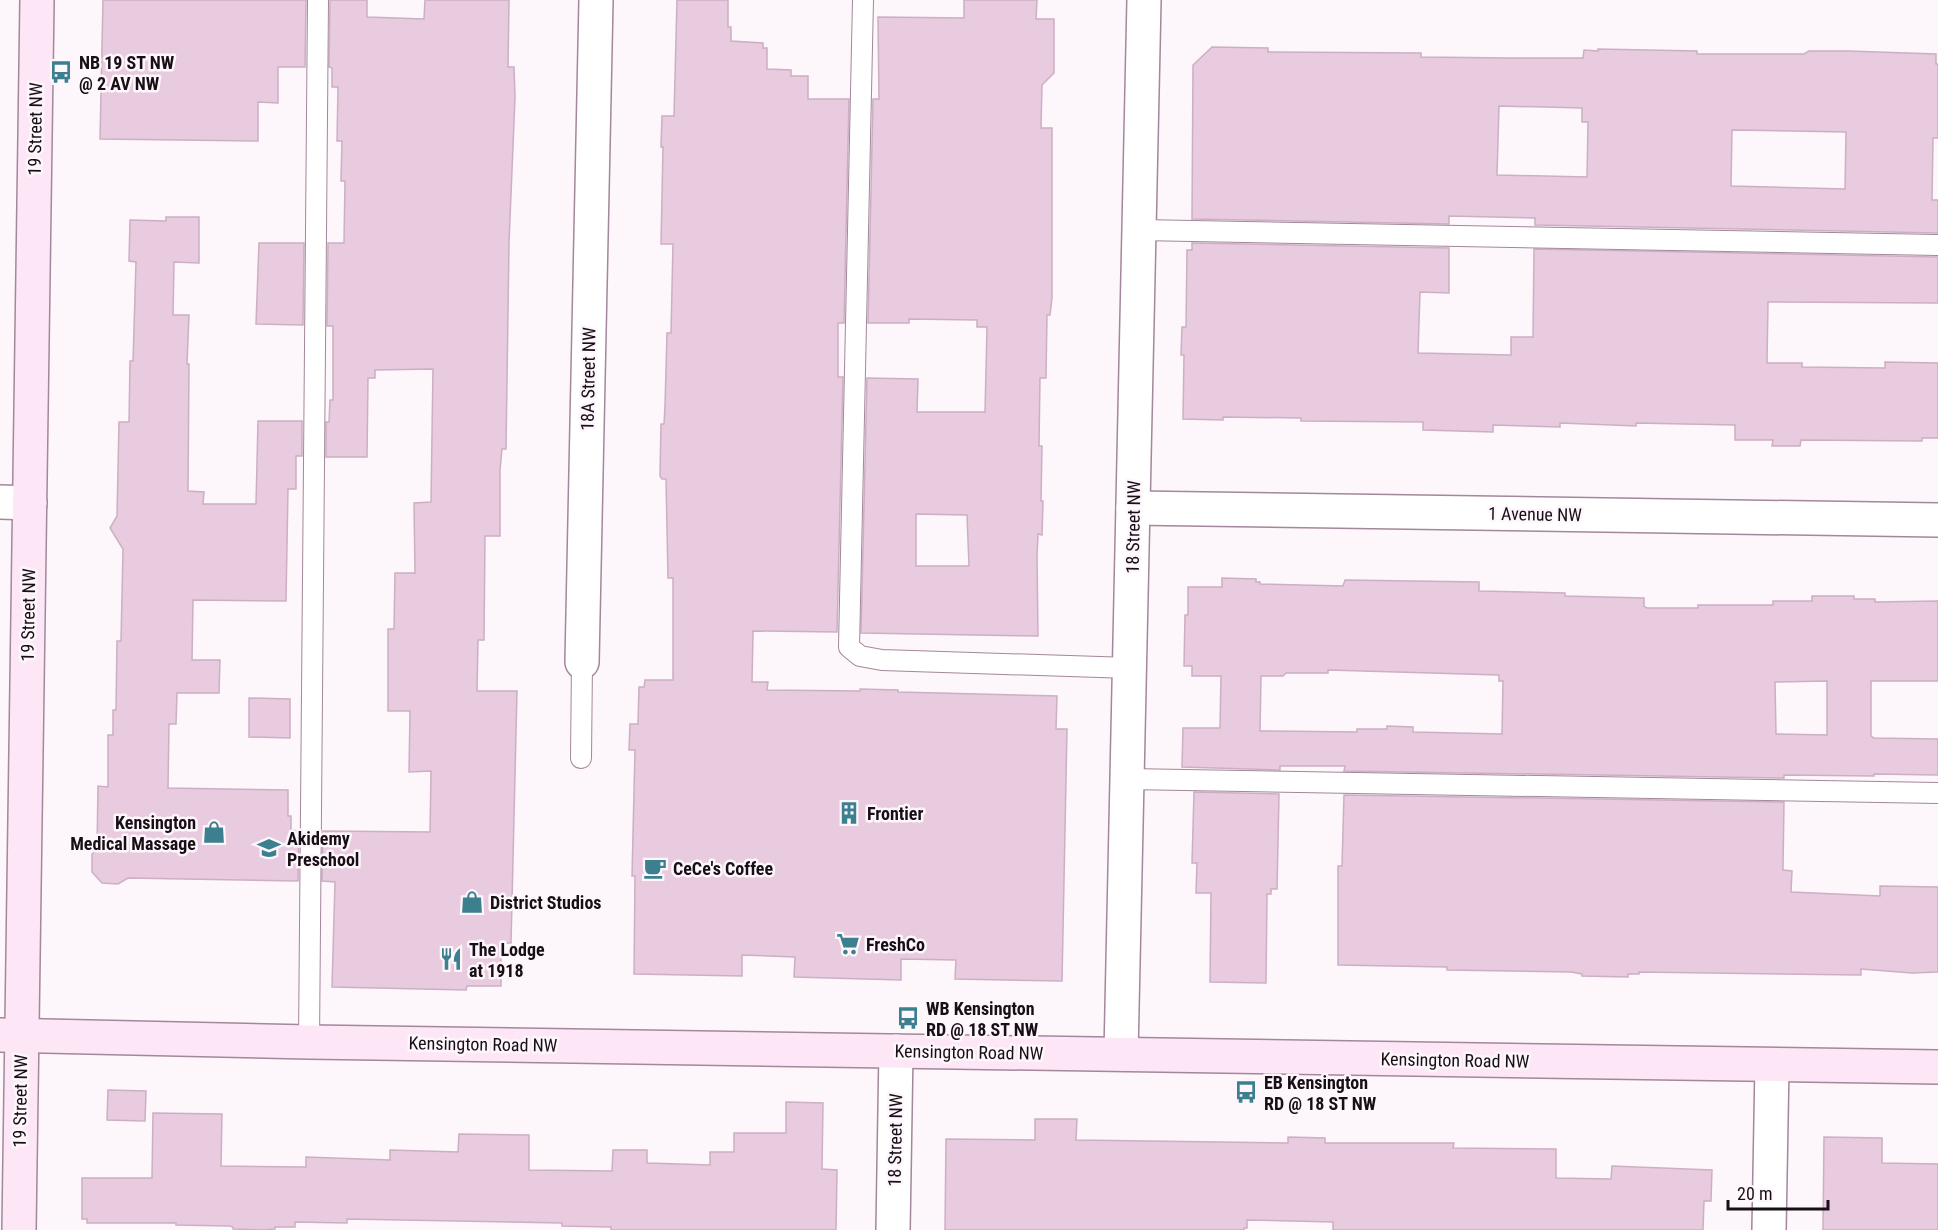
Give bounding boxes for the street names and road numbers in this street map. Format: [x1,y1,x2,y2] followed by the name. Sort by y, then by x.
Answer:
[24,82,46,176] street label: 19 Street NW
[577,327,599,431] street label: 18A Street NW
[1122,480,1144,574] street label: 18 Street NW
[1488,503,1582,525] street label: 1 Avenue NW
[17,568,39,662] street label: 19 Street NW
[408,1032,558,1056] street label: Kensington Road NW
[894,1040,1044,1064] street label: Kensington Road NW
[1380,1048,1530,1072] street label: Kensington Road NW
[9,1054,31,1148] street label: 19 Street NW
[884,1093,906,1187] street label: 18 Street NW

